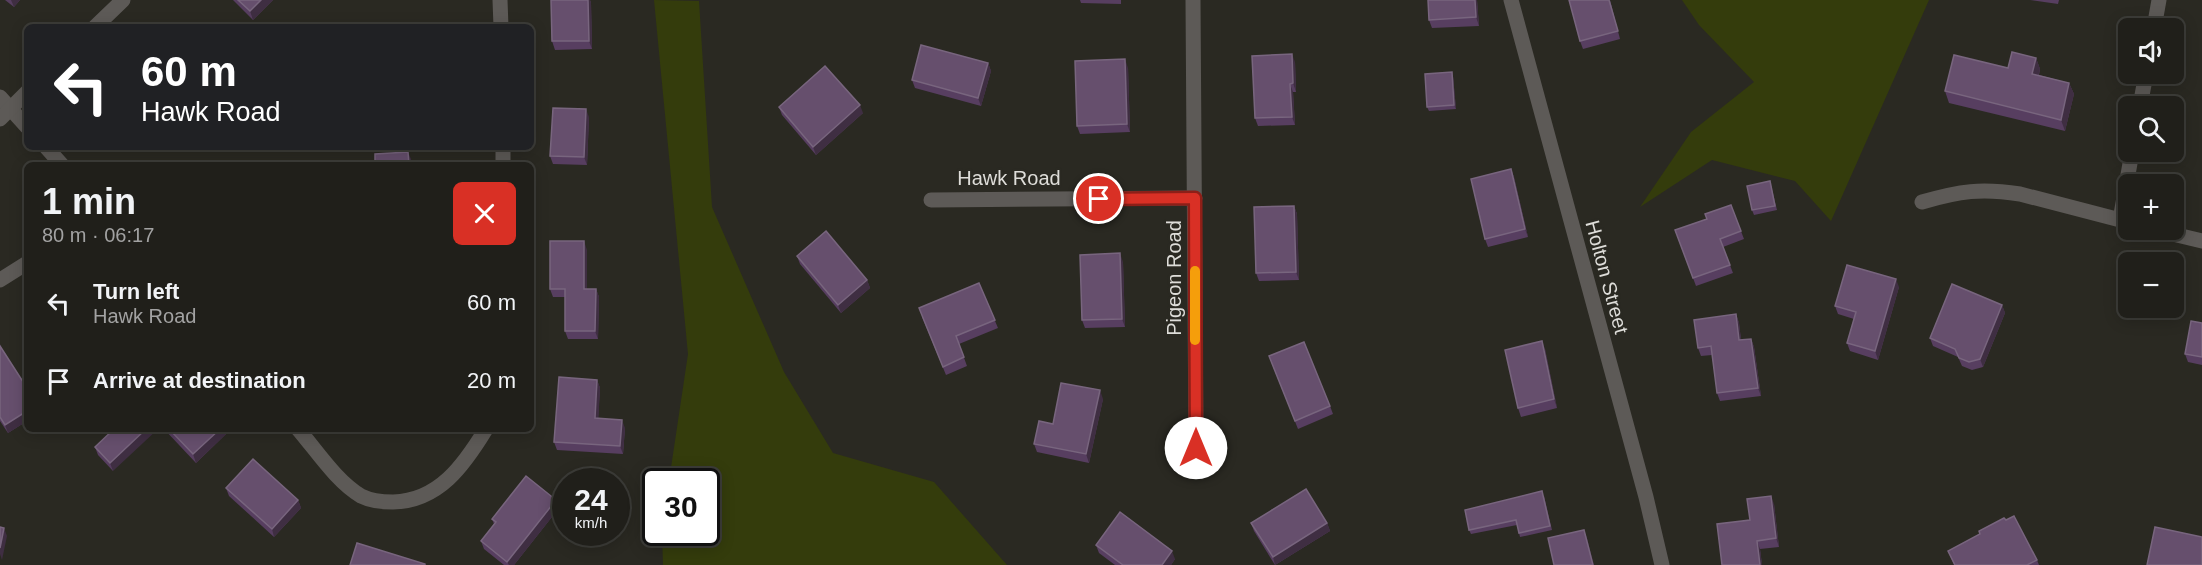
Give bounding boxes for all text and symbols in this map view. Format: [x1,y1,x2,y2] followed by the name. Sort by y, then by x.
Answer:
[2118,18,2184,318] map controls
[2118,18,2184,84] button: sound
[42,48,120,126] icon: left
[141,48,237,95] text: 60 m
[2118,96,2184,162] button: search
[141,97,281,127] text: Hawk Road
[957,167,1061,189] street label: Hawk Road
[1073,173,1124,224] pin
[2118,174,2184,240] button: +
[42,181,136,222] text: 1 min
[453,182,516,245] button: close
[1082,182,1115,215] icon: arrive
[1581,218,1633,337] street label: Holton Street
[1163,220,1185,336] street label: Pigeon Road
[42,224,154,246] text: 80 m · 06:17
[2118,252,2184,318] button: −
[93,279,179,304] text: Turn left
[42,287,75,320] icon: left
[467,290,516,315] text: 60 m
[93,305,196,327] text: Hawk Road
[42,365,75,398] icon: arrive
[93,368,306,393] text: Arrive at destination
[467,368,516,393] text: 20 m
[1164,416,1228,480] position arrow
[642,468,720,546] speed limit sign: 30
[574,483,608,516] text: 24
[575,514,607,531] text: km/h

